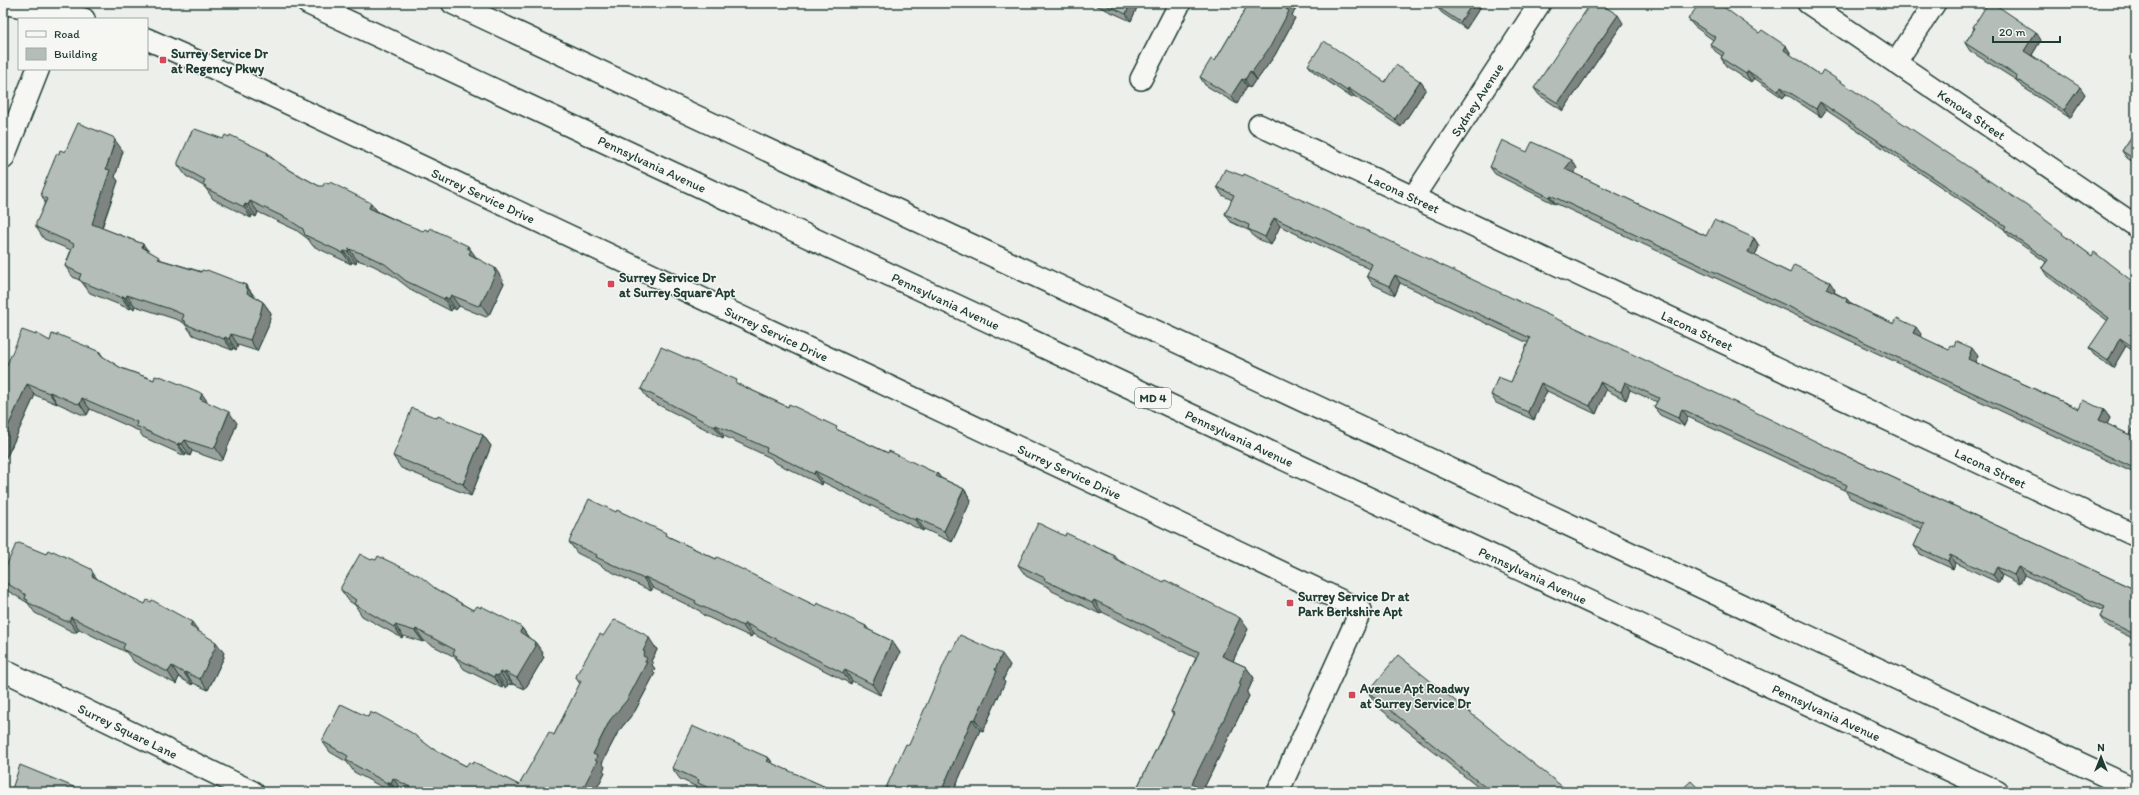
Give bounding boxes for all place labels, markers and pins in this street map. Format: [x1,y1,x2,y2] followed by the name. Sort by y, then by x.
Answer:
[171,46,269,77] place label: Surrey Service Dr at Regency Pkwy
[158,55,168,65] marker: Surrey Service Dr at Regency Pkwy
[619,270,735,301] place label: Surrey Service Dr at Surrey Square Apt
[606,279,616,289] marker: Surrey Service Dr at Surrey Square Apt
[1298,589,1410,620] place label: Surrey Service Dr at Park Berkshire Apt
[1285,598,1295,608] marker: Surrey Service Dr at Park Berkshire Apt
[1359,681,1472,712] place label: Avenue Apt Roadwy at Surrey Service Dr
[1347,690,1357,700] marker: Avenue Apt Roadwy at Surrey Service Dr

